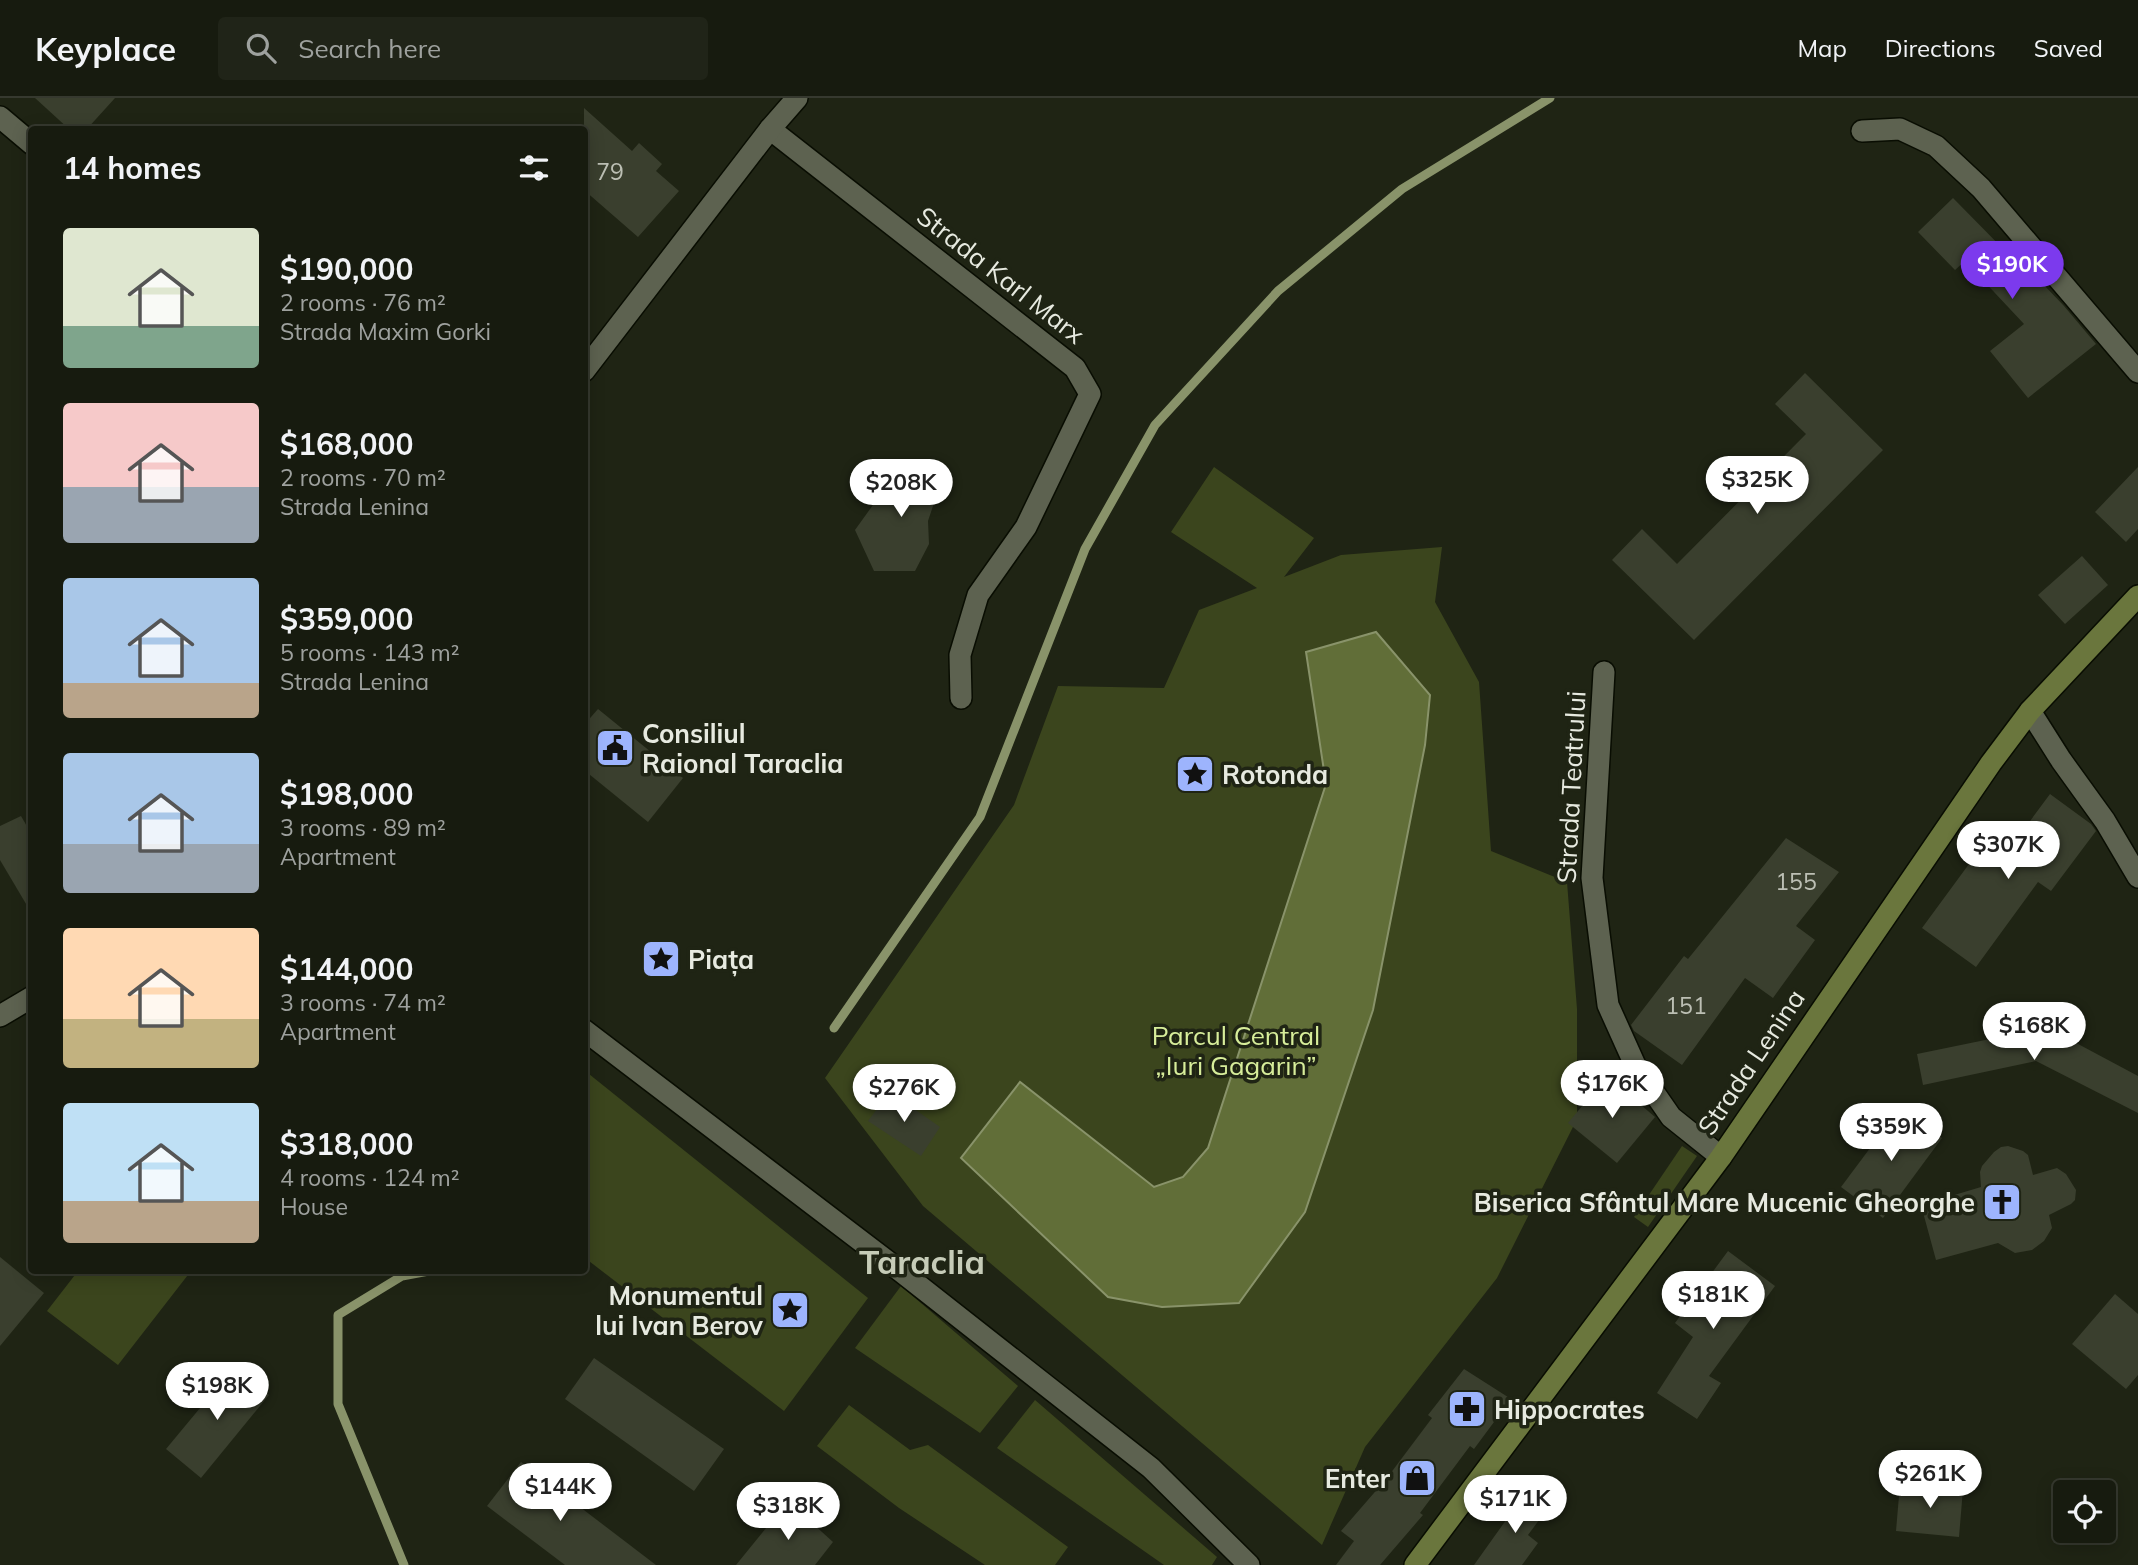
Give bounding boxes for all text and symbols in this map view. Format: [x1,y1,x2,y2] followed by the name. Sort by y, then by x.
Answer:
[218,17,708,80] search box
[35,28,176,69] text: Keyplace
[242,29,280,67] icon: search
[298,32,441,65] text: Search here
[1797,33,1847,63] text: Map
[1885,33,1996,63] text: Directions
[2034,33,2103,63] text: Saved
[63,149,202,187] text: 14 homes
[515,149,553,187] icon: filters
[596,157,624,186] house number: 79
[910,199,1092,351] street label: Strada Karl Marx
[1963,242,2061,301] pin: $190K
[1977,249,2047,278] text: $190K
[280,250,413,288] text: $190,000
[119,256,203,340] icon: home
[280,288,446,317] text: 2 rooms · 76 m²
[280,317,491,346] text: Strada Maxim Gorki
[280,425,413,463] text: $168,000
[119,431,203,515] icon: home
[1708,456,1806,516] pin: $325K
[852,460,950,519] pin: $208K
[280,463,446,492] text: 2 rooms · 70 m²
[1722,464,1792,493] text: $325K
[866,467,936,496] text: $208K
[280,492,429,521] text: Strada Lenina
[280,600,413,638] text: $359,000
[119,606,203,690] icon: home
[280,638,460,667] text: 5 rooms · 143 m²
[280,667,429,696] text: Strada Lenina
[1549,690,1593,884] street label: Strada Teatrului
[642,717,843,780] place label: Consiliul Raional Taraclia
[594,727,636,769] public building icon: Consiliul Raional Taraclia
[1174,753,1216,795] place icon: Rotonda
[1222,758,1328,791] place label: Rotonda
[280,775,413,813] text: $198,000
[119,781,203,865] icon: home
[280,813,446,842] text: 3 rooms · 89 m²
[1959,822,2057,881] pin: $307K
[1973,829,2043,858] text: $307K
[280,842,396,871] text: Apartment
[1775,867,1817,896] house number: 155
[640,938,682,980] place icon: Piața
[688,943,754,977] place label: Piața
[280,950,413,988] text: $144,000
[119,956,203,1040] icon: home
[1690,983,1812,1141] street label: Strada Lenina
[280,988,446,1017] text: 3 rooms · 74 m²
[1665,991,1707,1020] house number: 151
[1985,1002,2083,1062] pin: $168K
[1999,1010,2069,1039] text: $168K
[280,1017,396,1046] text: Apartment
[1152,1019,1320,1082] park label: Parcul Central „Iuri Gagarin”
[1563,1060,1661,1120] pin: $176K
[855,1065,953,1124] pin: $276K
[1577,1068,1647,1097] text: $176K
[869,1072,939,1101] text: $276K
[1842,1104,1940,1163] pin: $359K
[1856,1111,1926,1140] text: $359K
[280,1125,413,1163] text: $318,000
[119,1131,203,1215] icon: home
[280,1163,460,1192] text: 4 rooms · 124 m²
[1981,1181,2023,1223] church icon: Biserica Sfântul Mare Mucenic Gheorghe
[1474,1186,1975,1219] place label: Biserica Sfântul Mare Mucenic Gheorghe
[280,1192,348,1221] text: House
[859,1241,985,1282] district label: Taraclia
[1664,1272,1762,1331] pin: $181K
[595,1279,764,1342] place label: Monumentul lui Ivan Berov
[1678,1279,1748,1308] text: $181K
[769,1289,811,1331] place icon: Monumentul lui Ivan Berov
[168,1362,266,1422] pin: $198K
[182,1370,252,1399] text: $198K
[1446,1388,1488,1430] pharmacy icon: Hippocrates
[1494,1393,1645,1426] place label: Hippocrates
[1881,1450,1979,1510] pin: $261K
[1396,1457,1438,1499] shop icon: Enter
[1895,1458,1965,1487] text: $261K
[1325,1462,1391,1495] place label: Enter
[511,1464,609,1523] pin: $144K
[525,1471,595,1500] text: $144K
[1466,1476,1564,1535] pin: $171K
[2053,1480,2116,1543] map controls
[2053,1480,2116,1543] button: locate
[739,1482,837,1542] pin: $318K
[1480,1483,1550,1512] text: $171K
[753,1490,823,1519] text: $318K

